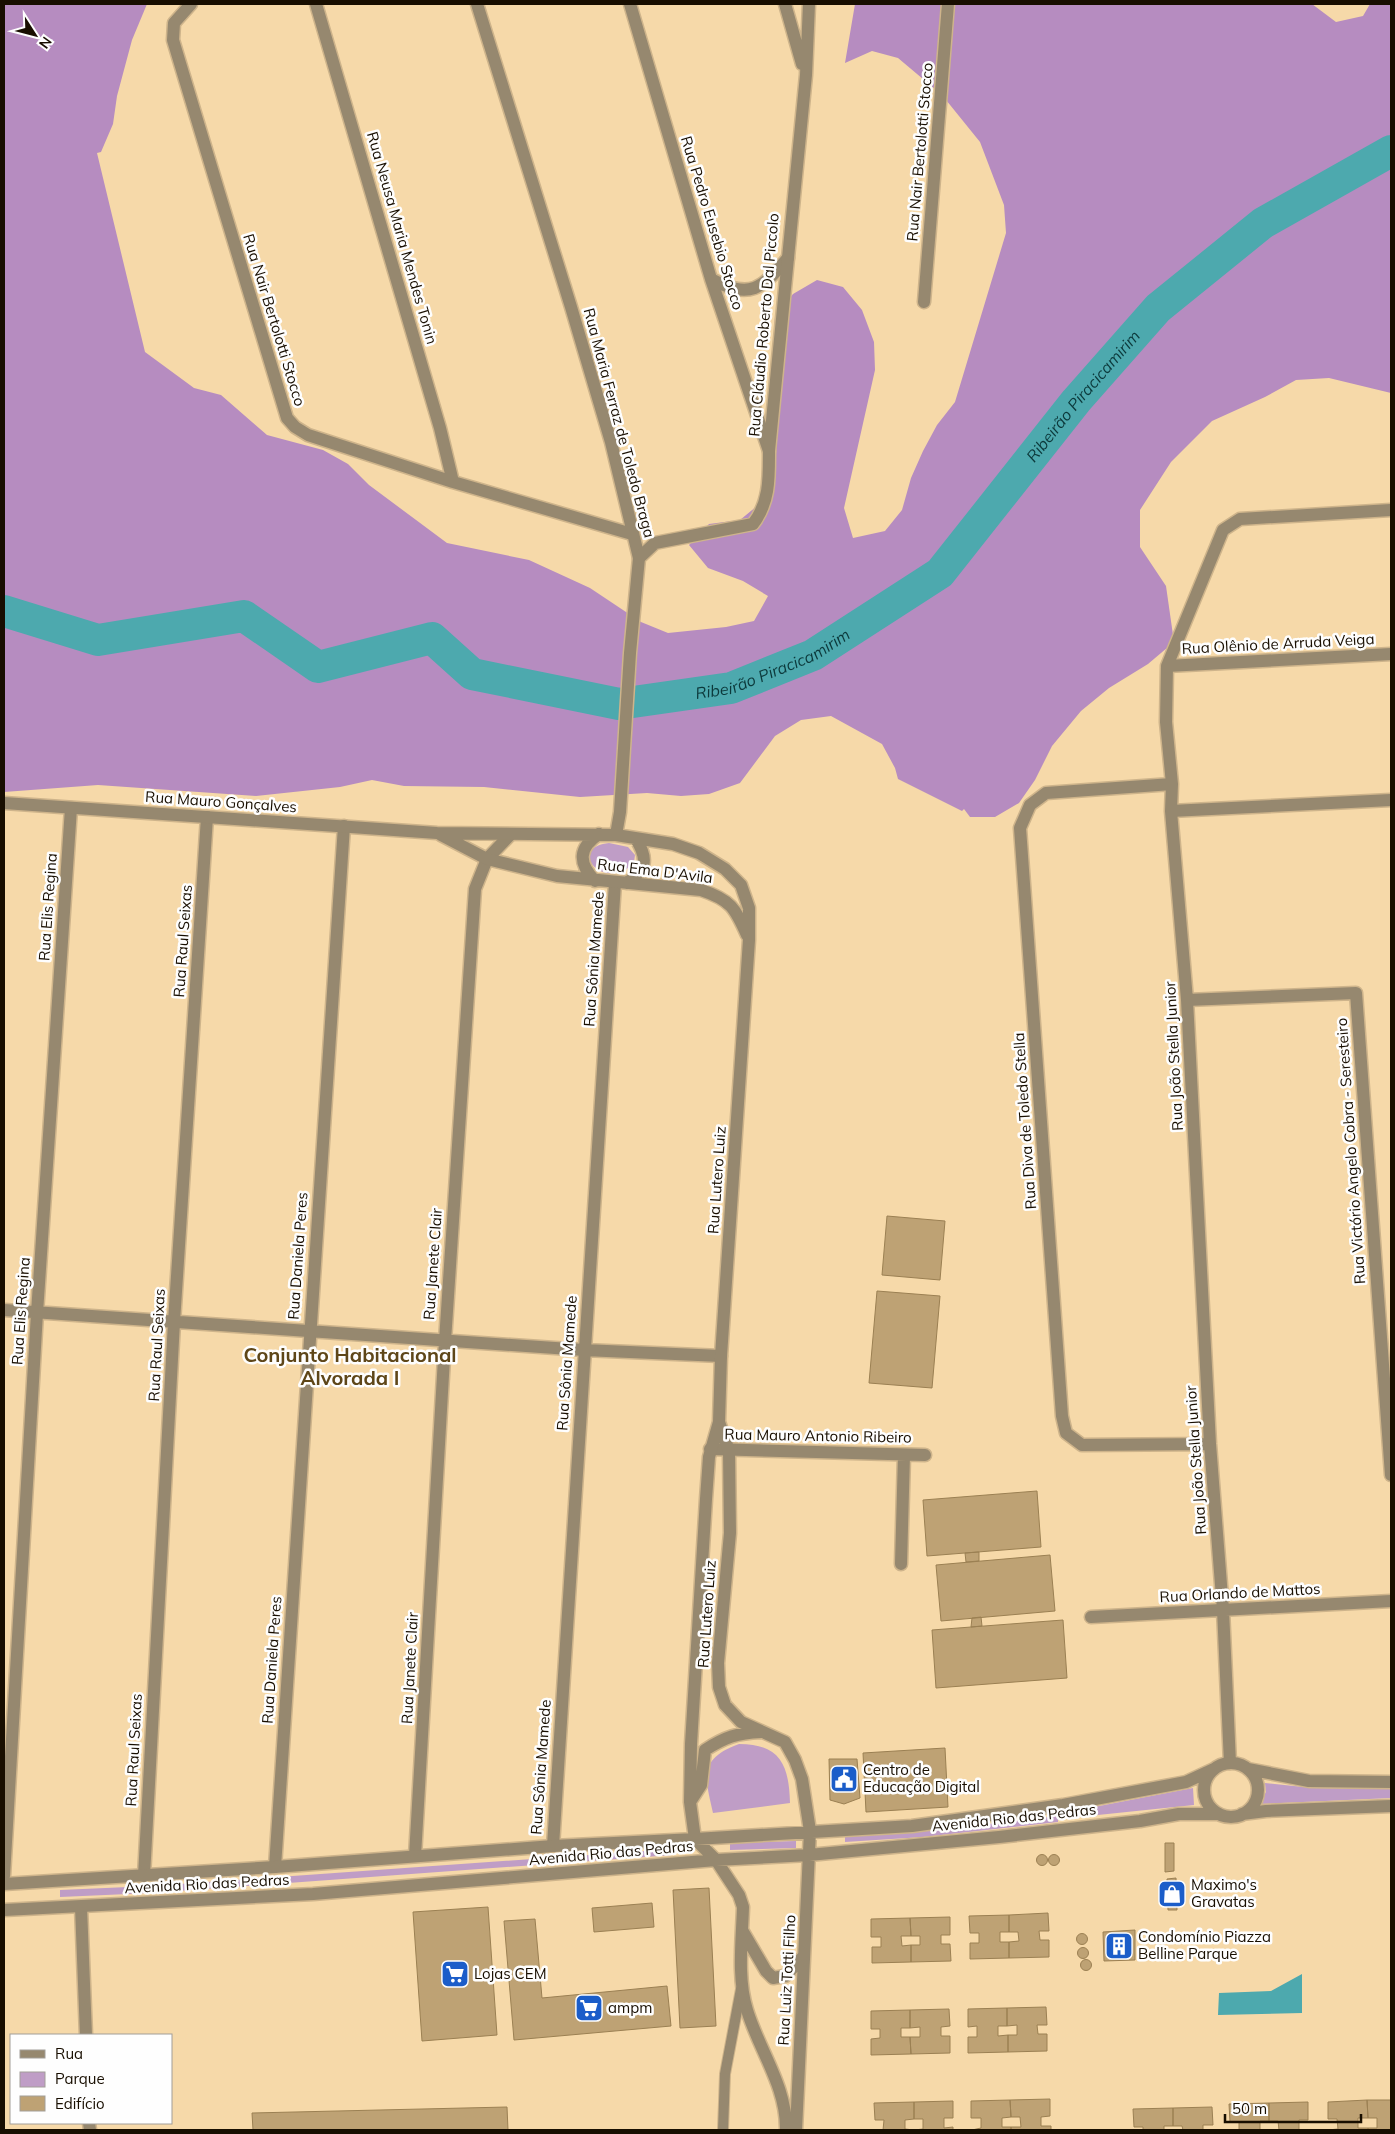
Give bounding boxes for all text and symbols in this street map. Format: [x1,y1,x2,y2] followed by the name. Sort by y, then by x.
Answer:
[10,10,60,60] north arrow
[35,33,56,52] text: N
[902,62,937,242] street label: Rua Nair Bertolotti Stocco
[363,129,442,346] street label: Rua Neusa Maria Mendes Tonin
[677,134,748,312] street label: Rua Pedro Eusebio Stocco
[744,212,783,437] street label: Rua Cláudio Roberto Dal Piccolo
[239,231,310,408] street label: Rua Nair Bertolotti Stocco
[580,306,659,540] street label: Rua Maria Ferraz de Toledo Braga
[1022,326,1144,466] water label: Ribeirão Piracicamirim
[694,624,854,703] water label: Ribeirão Piracicamirim
[1181,629,1375,658] street label: Rua Olênio de Arruda Veiga
[145,787,298,816] street label: Rua Mauro Gonçalves
[34,852,61,962] street label: Rua Elis Regina
[596,854,714,887] street label: Rua Ema D'Avila
[169,884,196,998] street label: Rua Raul Seixas
[579,891,608,1027] street label: Rua Sônia Mamede
[1160,980,1187,1131] street label: Rua João Stella Junior
[1332,1017,1369,1285] street label: Rua Victório Angelo Cobra - Seresteiro
[1009,1032,1040,1210] street label: Rua Diva de Toledo Stella
[703,1125,730,1234] street label: Rua Lutero Luiz
[284,1192,311,1320] street label: Rua Daniela Peres
[419,1207,446,1320] street label: Rua Janete Clair
[7,1256,34,1366] street label: Rua Elis Regina
[144,1288,169,1402] street label: Rua Raul Seixas
[552,1295,581,1431] street label: Rua Sônia Mamede
[243,1342,457,1390] district label: Conjunto Habitacional Alvorada I
[1181,1384,1210,1535] street label: Rua João Stella Junior
[724,1424,912,1447] street label: Rua Mauro Antonio Ribeiro
[693,1559,720,1668] street label: Rua Lutero Luiz
[1159,1579,1321,1606] street label: Rua Orlando de Mattos
[258,1596,285,1724] street label: Rua Daniela Peres
[397,1611,422,1724] street label: Rua Janete Clair
[121,1693,146,1807] street label: Rua Raul Seixas
[526,1699,555,1835] street label: Rua Sônia Mamede
[863,1760,980,1796] place label: Centro de Educação Digital
[829,1764,859,1794] public building icon: Centro de Educação Digital
[931,1799,1097,1836] street label: Avenida Rio das Pedras
[528,1836,694,1869] street label: Avenida Rio das Pedras
[124,1870,290,1897] street label: Avenida Rio das Pedras
[1191,1875,1257,1911] place label: Maximo's Gravatas
[1157,1879,1187,1909] shop icon: Maximo's Gravatas
[774,1914,799,2046] street label: Rua Luiz Totti Filho
[1138,1927,1271,1963] place label: Condomínio Piazza Belline Parque
[1104,1931,1134,1961] building icon: Condomínio Piazza Belline Parque
[440,1959,470,1989] supermarket icon: Lojas CEM
[474,1964,547,1983] place label: Lojas CEM
[574,1993,604,2023] supermarket icon: ampm
[608,1998,652,2017] place label: ampm
[10,2034,172,2124] legend
[55,2044,83,2063] text: Rua
[55,2069,105,2088] text: Parque
[1225,2092,1361,2124] scale bar
[55,2094,105,2113] text: Edifício
[1232,2099,1267,2118] text: 50 m

